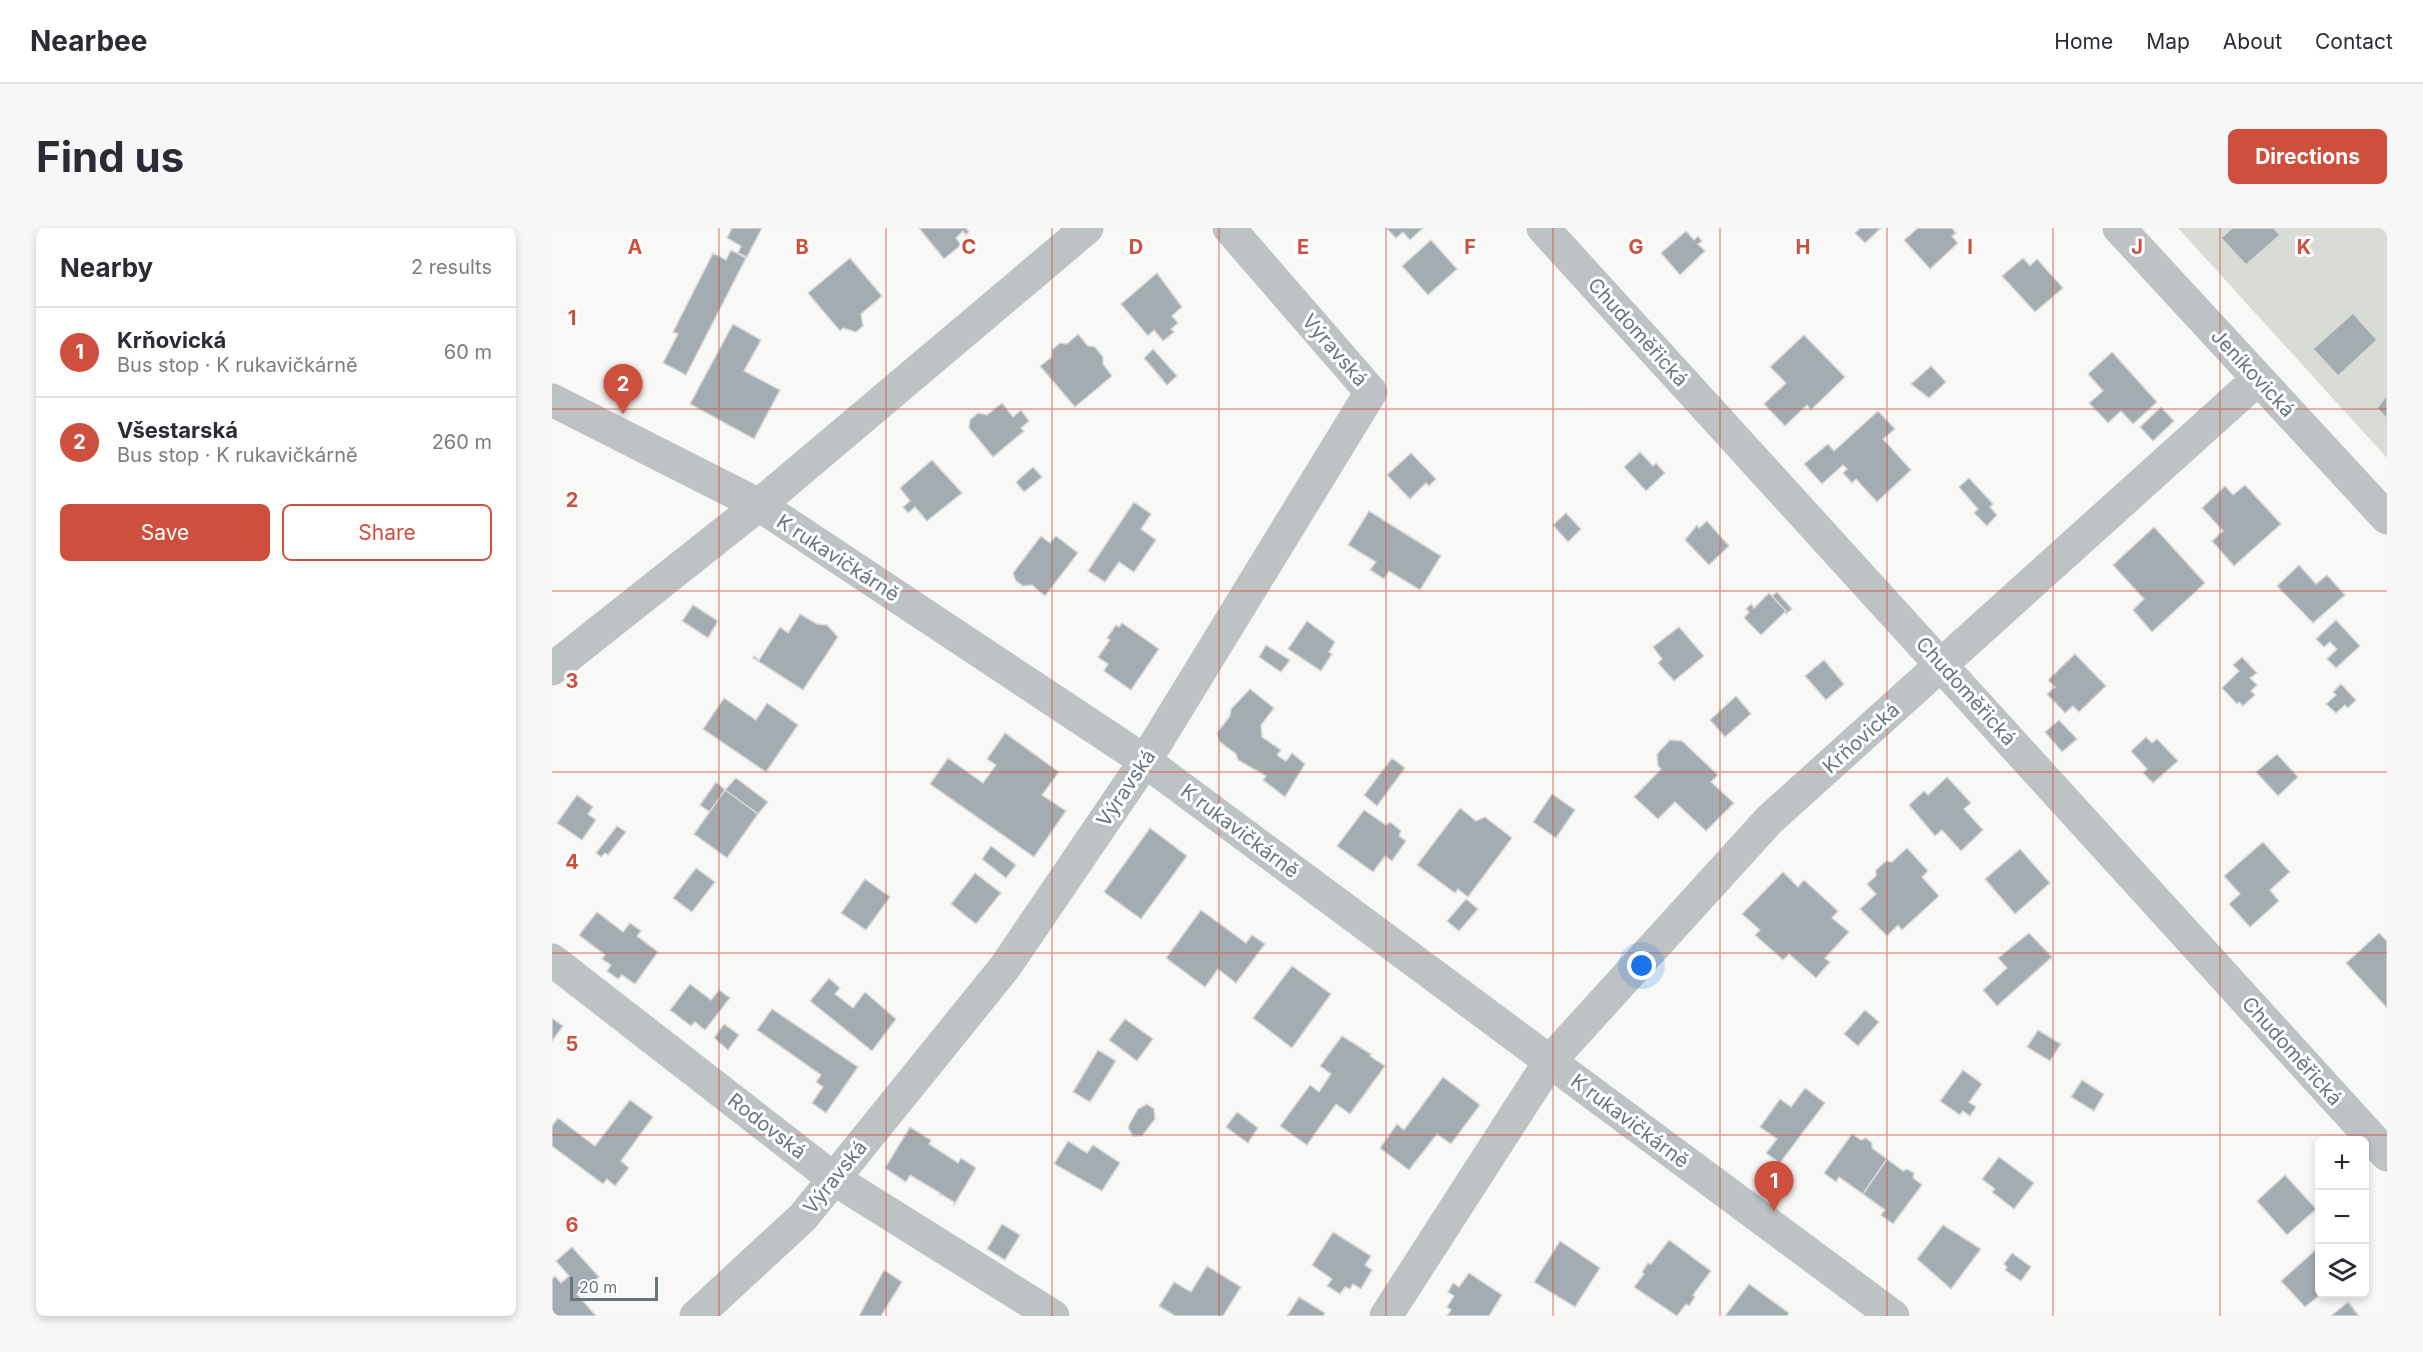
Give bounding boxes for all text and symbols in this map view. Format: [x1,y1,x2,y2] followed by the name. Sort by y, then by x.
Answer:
[30,24,147,58] text: Nearbee
[2054,29,2113,54] text: Home
[2146,29,2190,54] text: Map
[2223,29,2282,54] text: About
[2315,29,2393,54] text: Contact
[2228,129,2387,184] button: Directions
[36,131,184,182] text: Find us
[628,235,643,259] text: A
[795,235,809,259] text: B
[962,235,976,259] text: C
[1129,235,1143,259] text: D
[1297,235,1309,259] text: E
[1464,235,1476,259] text: F
[1628,235,1644,259] text: G
[1796,235,1810,259] text: H
[1967,235,1973,259] text: I
[2131,235,2143,259] text: J
[2297,235,2311,259] text: K
[60,252,153,283] text: Nearby
[411,255,492,279] text: 2 results
[1583,273,1693,391] street label: Chudoměřická
[568,306,576,330] text: 1
[1297,309,1373,391] street label: Výravská
[2206,324,2300,422] street label: Jeníkovická
[117,327,226,353] text: Krňovická
[75,340,84,364] text: 1
[444,340,492,364] text: 60 m
[117,353,358,377] text: Bus stop · K rukavičkárně
[604,364,642,414] pin: 2
[117,417,238,443] text: Všestarská
[73,430,86,454] text: 2
[432,430,492,454] text: 260 m
[117,443,358,467] text: Bus stop · K rukavičkárně
[566,488,578,512] text: 2
[60,504,270,561] button: Save
[282,504,492,561] button: Share
[772,509,904,607] street label: K rukavičkárně
[1911,632,2021,750] street label: Chudoměřická
[566,669,578,693] text: 3
[1818,697,1904,779] street label: Krňovická
[1092,745,1160,831] street label: Výravská
[1176,779,1304,883] street label: K rukavičkárně
[565,850,579,874] text: 4
[1627,951,1656,980] your location
[2237,992,2347,1110] street label: Chudoměřická
[566,1032,578,1056] text: 5
[1566,1069,1694,1173] street label: K rukavičkárně
[723,1088,811,1164] street label: Rodovská
[798,1135,872,1219] street label: Výravská
[2315,1136,2369,1298] map controls
[2315,1136,2369,1190] button: +
[1754,1162,1794,1211] pin: 1
[2315,1190,2369,1244] button: −
[566,1213,579,1237] text: 6
[2315,1244,2369,1298] button: layers
[570,1274,658,1302] scale bar
[579,1277,617,1297] text: 20 m

